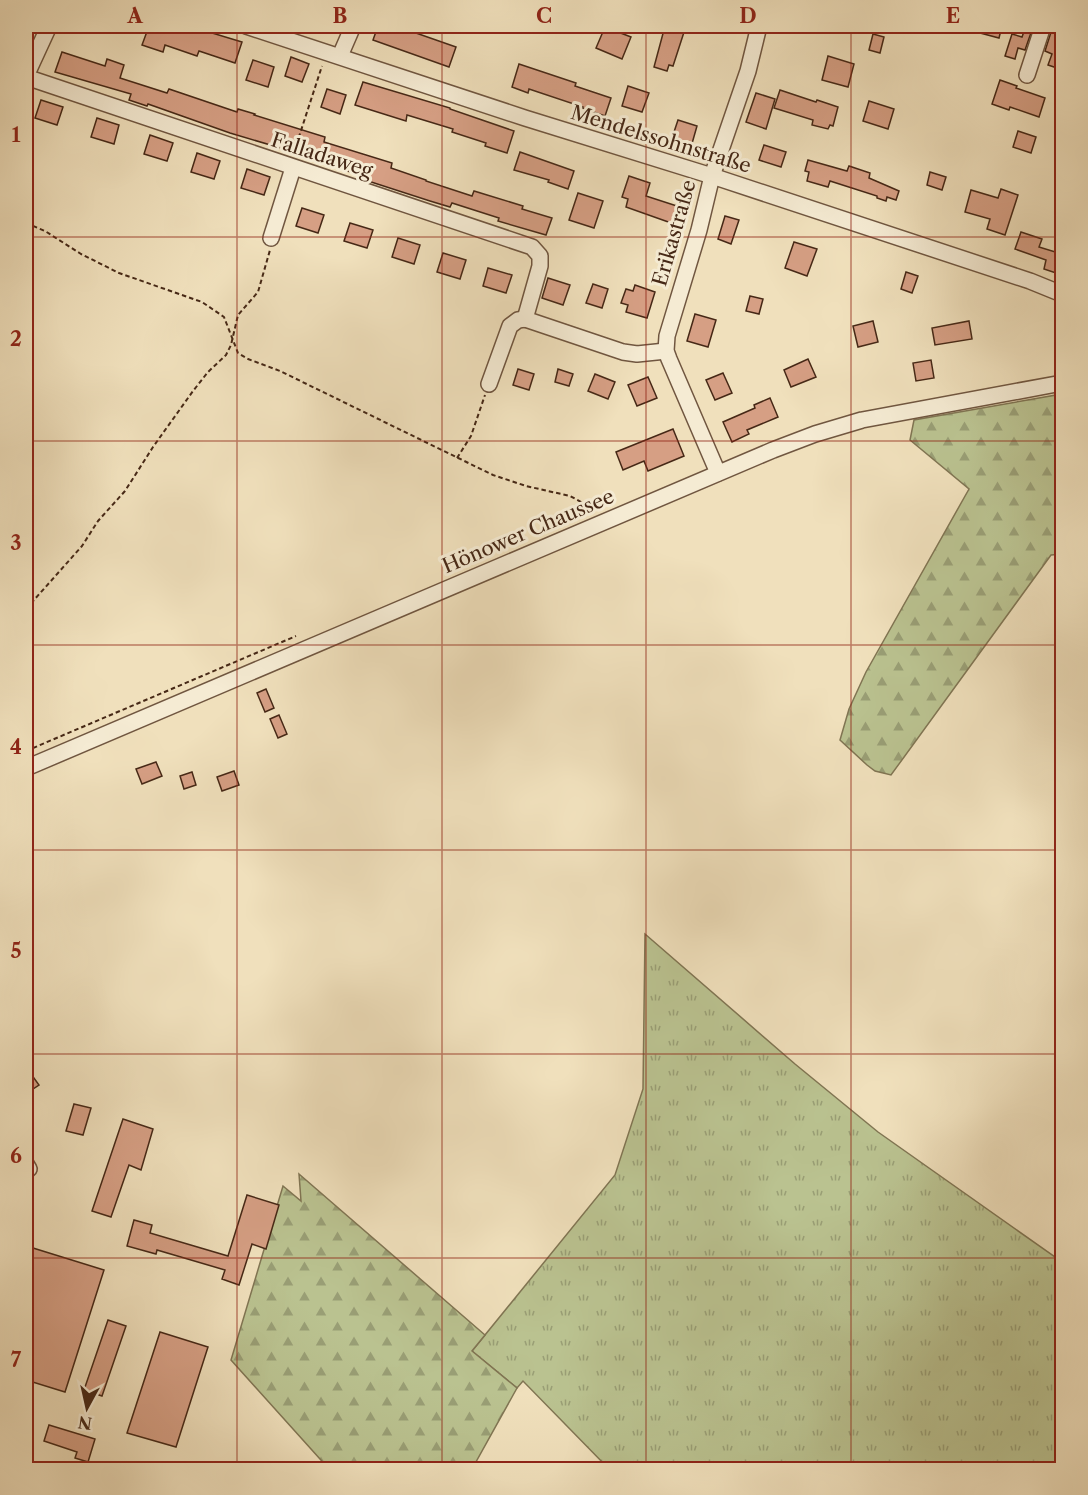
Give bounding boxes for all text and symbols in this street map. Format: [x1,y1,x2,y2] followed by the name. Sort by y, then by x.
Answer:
[126,4,143,28] text: A
[333,4,348,28] text: B
[536,4,552,28] text: C
[739,4,757,28] text: D
[946,4,960,28] text: E
[568,100,754,178] street label: Mendelssohnstraße
[12,123,21,147] text: 1
[268,127,376,183] street label: Falladaweg
[647,177,701,289] street label: Erikastraße
[10,327,22,351] text: 2
[438,484,618,578] street label: Hönower Chaussee
[10,531,22,555] text: 3
[10,735,22,759] text: 4
[10,939,22,963] text: 5
[10,1144,22,1168] text: 6
[11,1348,22,1372] text: 7
[57,1378,117,1438] north arrow
[77,1412,93,1434] text: N

